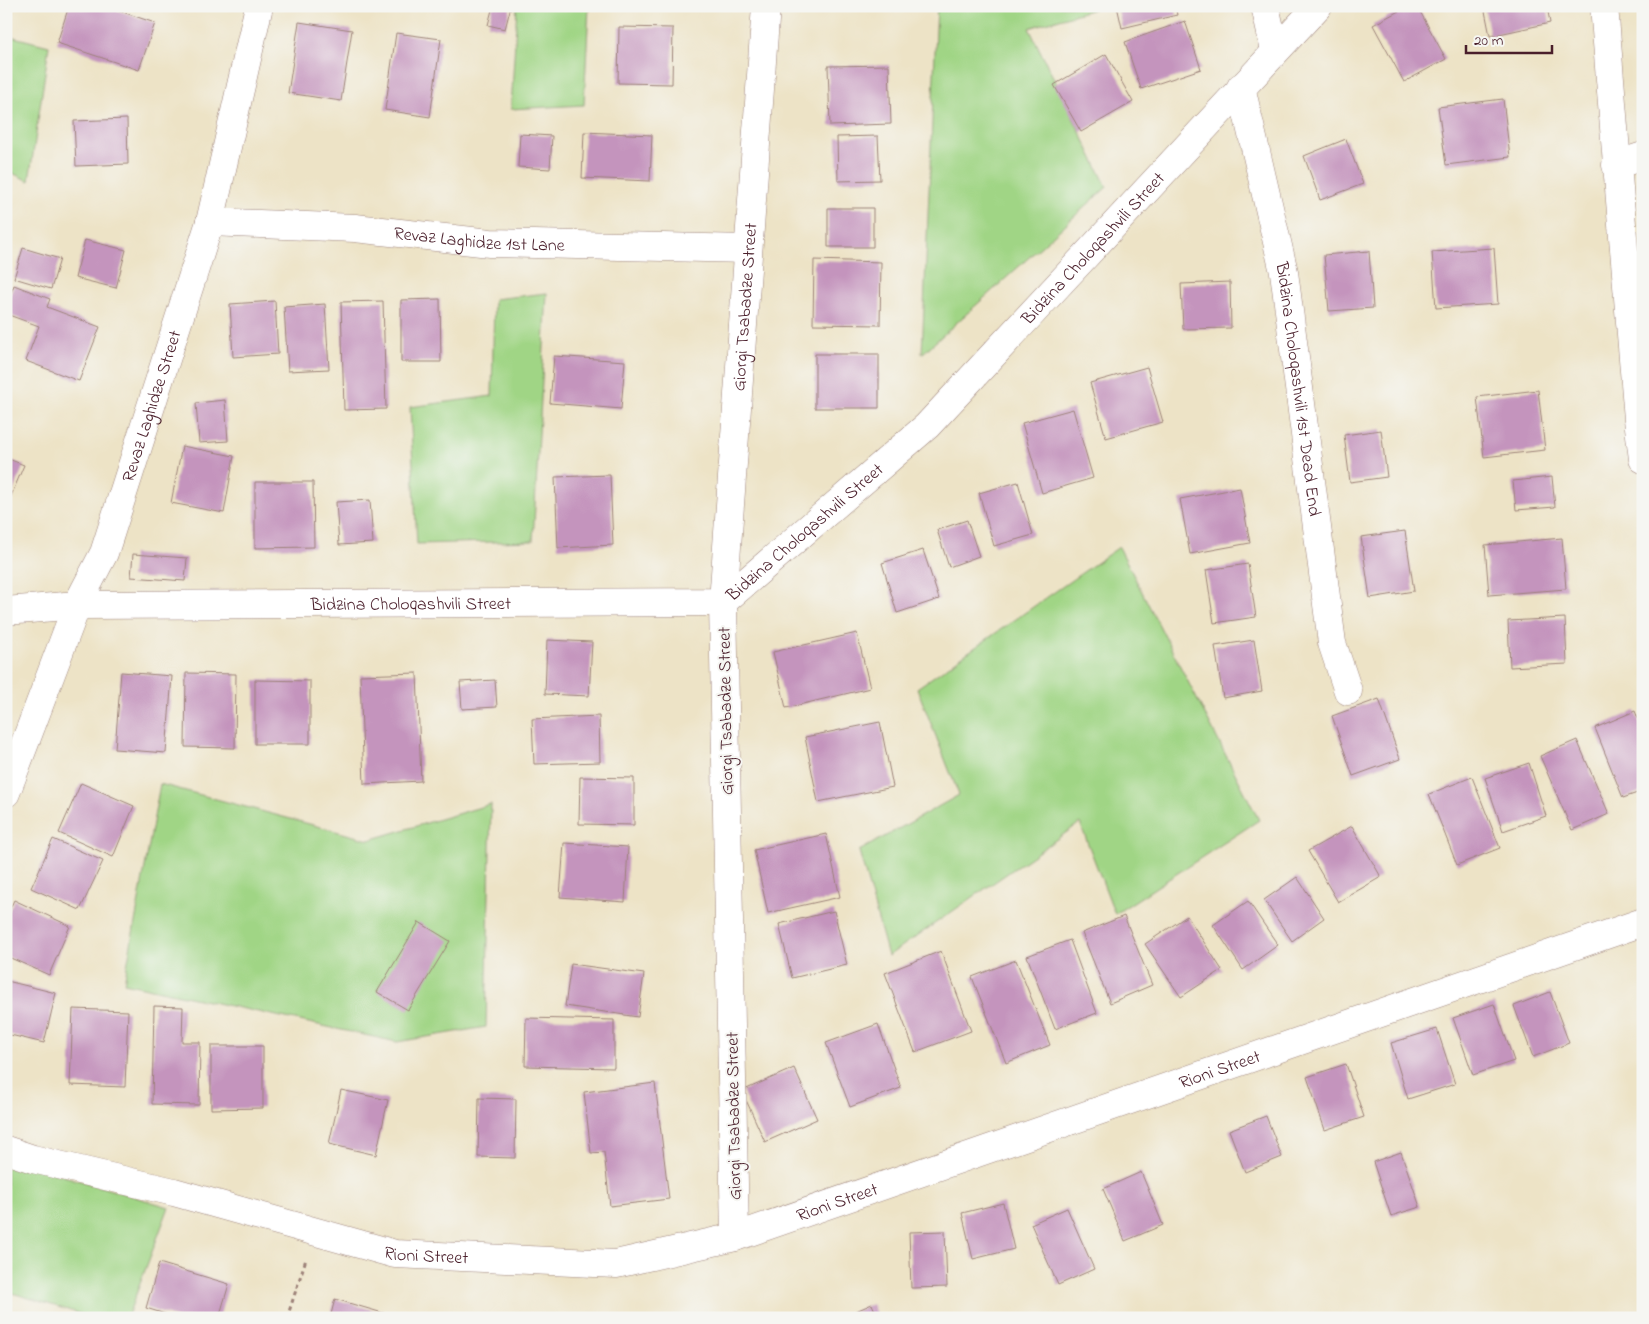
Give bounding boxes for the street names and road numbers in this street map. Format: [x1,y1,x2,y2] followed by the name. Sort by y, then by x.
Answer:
[1016,167,1172,332] street label: Bidzina Choloqashvili Street
[392,221,566,260] street label: Revaz Laghidze 1st Lane
[727,222,765,392] street label: Giorgi Tsabadze Street
[1267,259,1326,518] street label: Bidzina Choloqashvili 1st Dead End
[117,327,189,486] street label: Revaz Laghidze Street
[721,458,890,609] street label: Bidzina Choloqashvili Street
[309,592,511,619] street label: Bidzina Choloqashvili Street
[713,627,742,795] street label: Giorgi Tsabadze Street
[721,1032,750,1200] street label: Giorgi Tsabadze Street
[1176,1045,1265,1097] street label: Rioni Street
[793,1177,882,1230] street label: Rioni Street
[380,1240,469,1272] street label: Rioni Street

